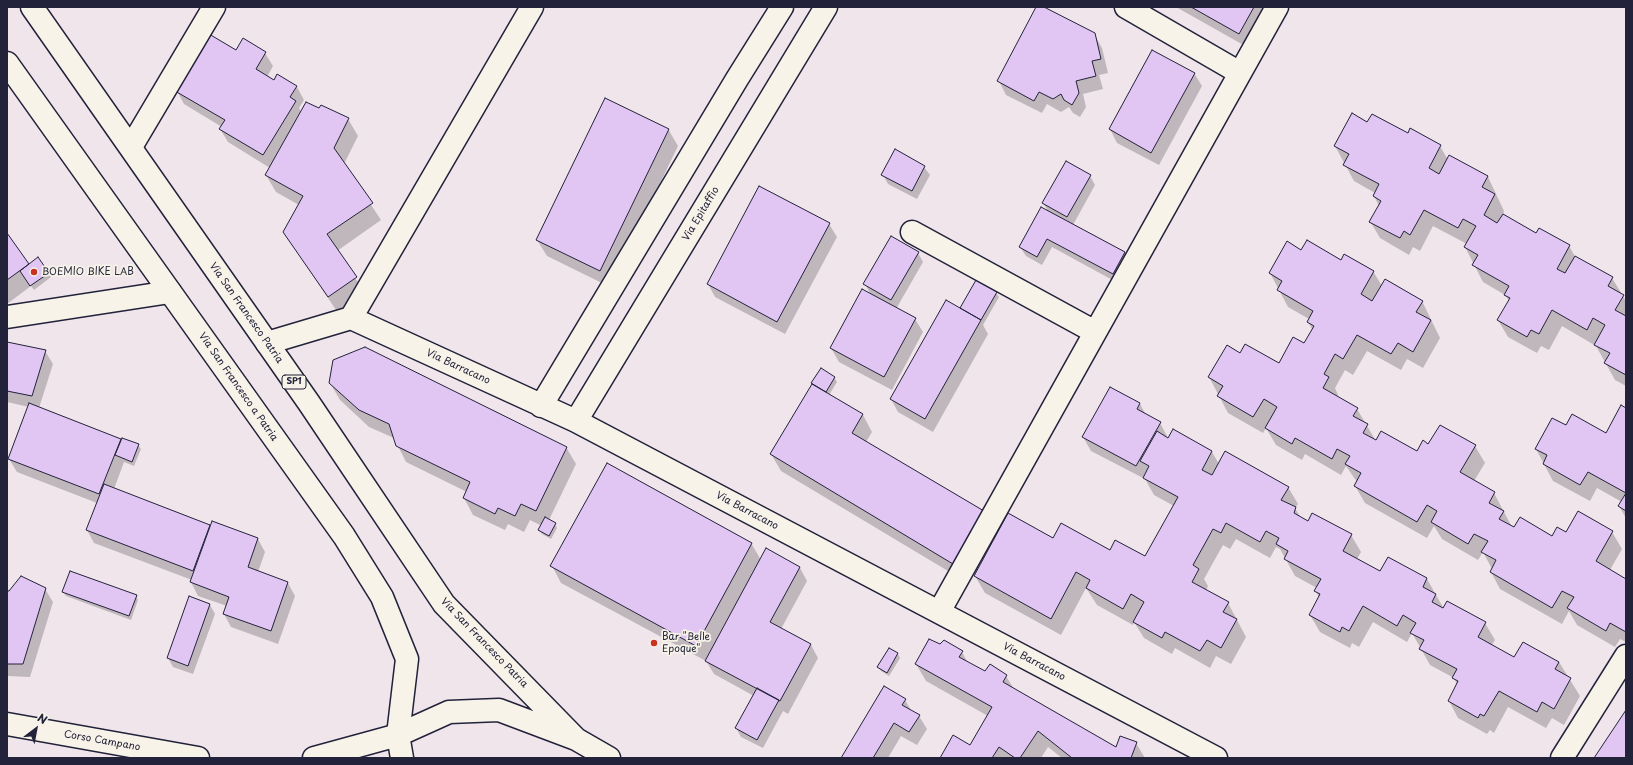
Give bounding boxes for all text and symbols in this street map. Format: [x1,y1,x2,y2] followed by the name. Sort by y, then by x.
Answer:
[680,185,722,243] street label: Via Epitaffio
[207,260,285,366] street label: Via San Francesco Patria
[42,266,134,278] place label: BOEMIO BIKE LAB
[29,267,39,277] marker: BOEMIO BIKE LAB
[196,330,280,444] street label: Via San Francesco a Patria
[424,347,492,387] street label: Via Barracano
[282,375,306,389] road number: SP1
[714,489,780,533] street label: Via Barracano
[438,596,530,690] street label: Via San Francesco Patria
[662,631,710,654] place label: Bar "Belle Epoque"
[649,638,659,648] marker: Bar "Belle Epoque"
[1001,640,1067,684] street label: Via Barracano
[16,709,56,749] north arrow
[34,709,51,728] text: N
[63,728,141,754] street label: Corso Campano

